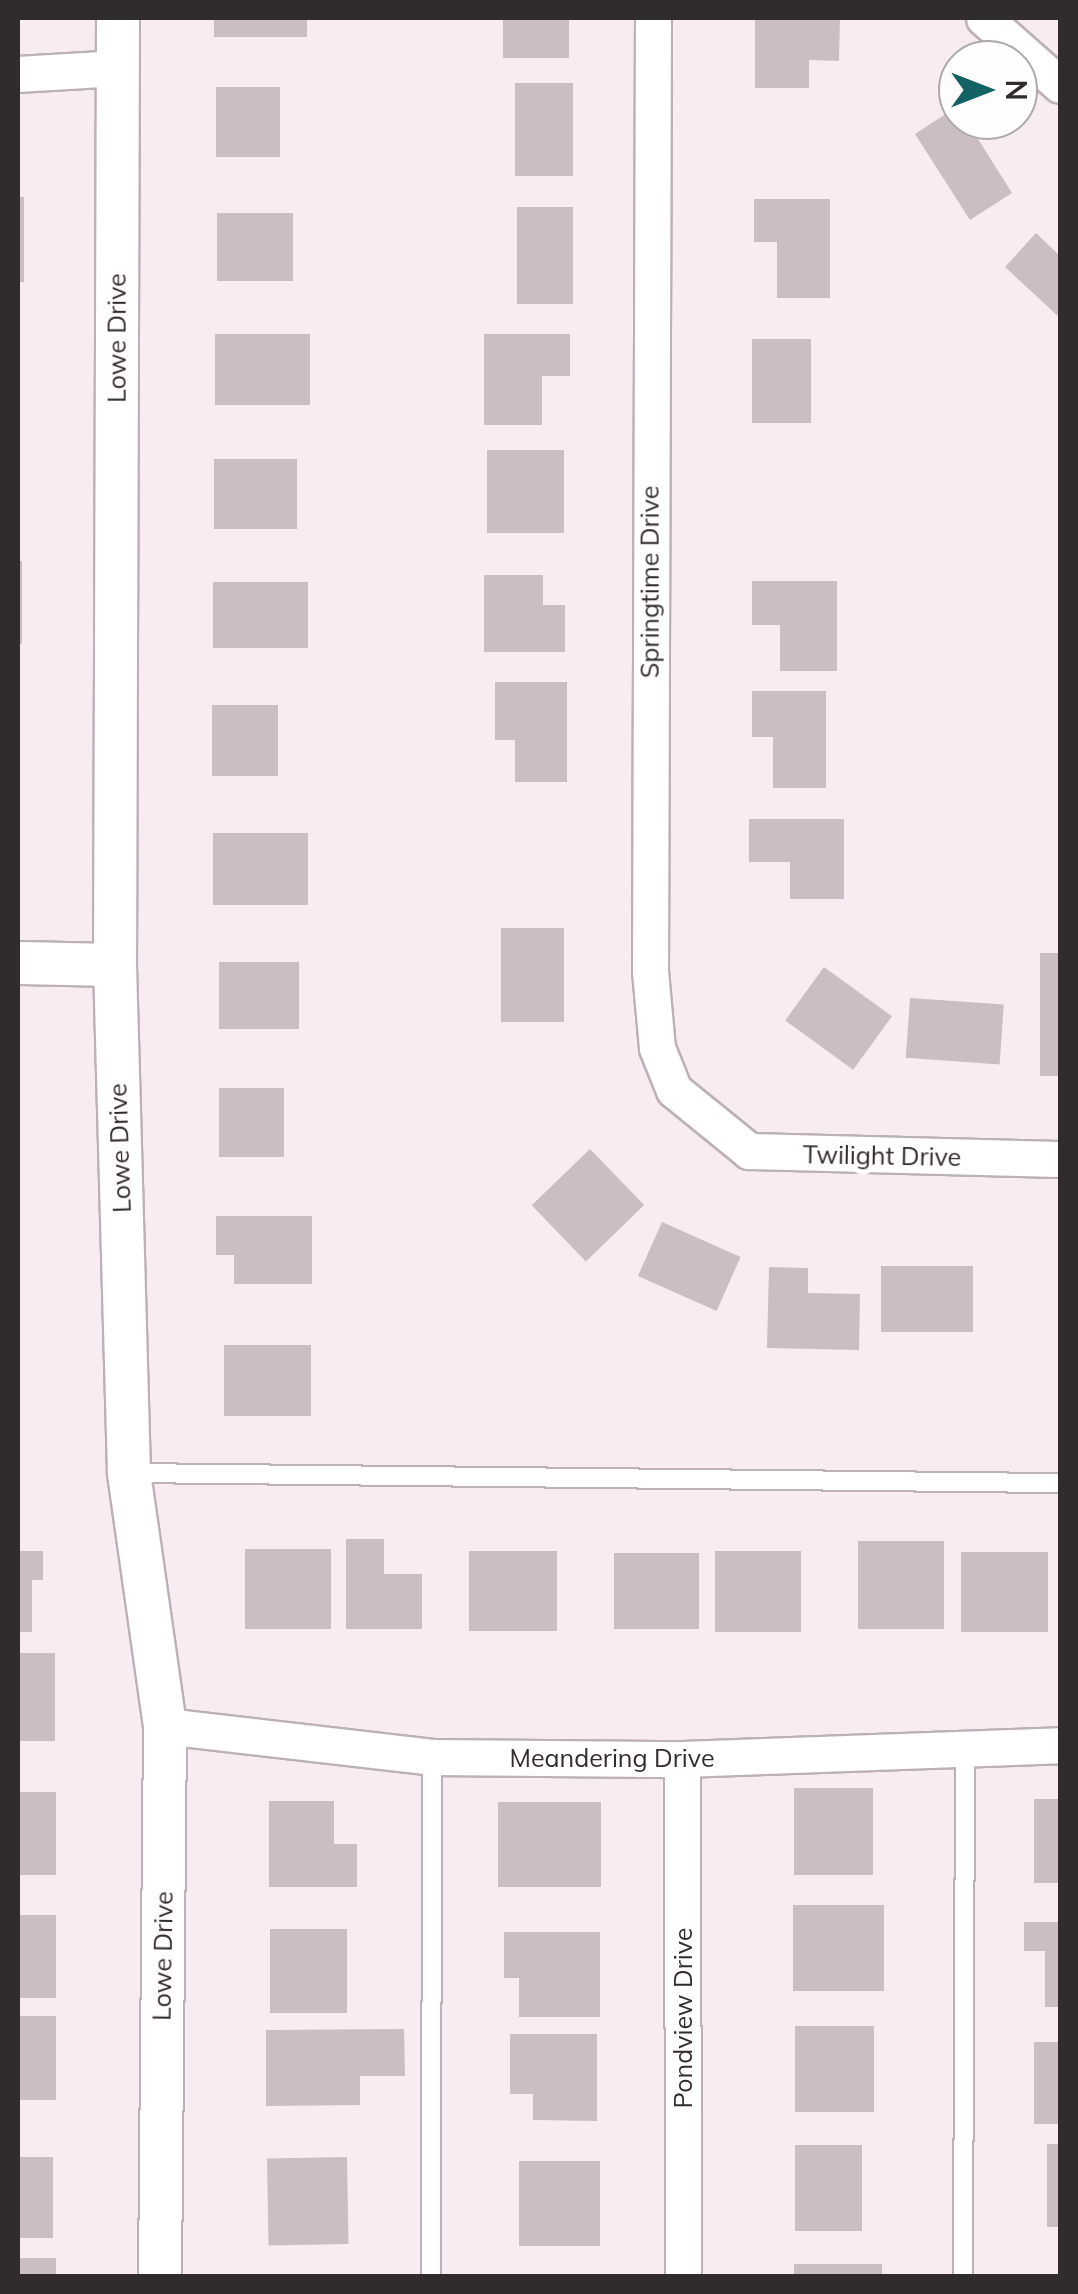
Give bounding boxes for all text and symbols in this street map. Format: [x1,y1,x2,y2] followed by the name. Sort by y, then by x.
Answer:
[938,40,1038,140] north arrow
[999,79,1034,101] text: N
[102,273,132,403] street label: Lowe Drive
[635,486,665,678] street label: Springtime Drive
[103,1083,137,1213] street label: Lowe Drive
[803,1140,961,1172] street label: Twilight Drive
[510,1743,714,1773] street label: Meandering Drive
[147,1891,179,2021] street label: Lowe Drive
[668,1928,698,2108] street label: Pondview Drive

